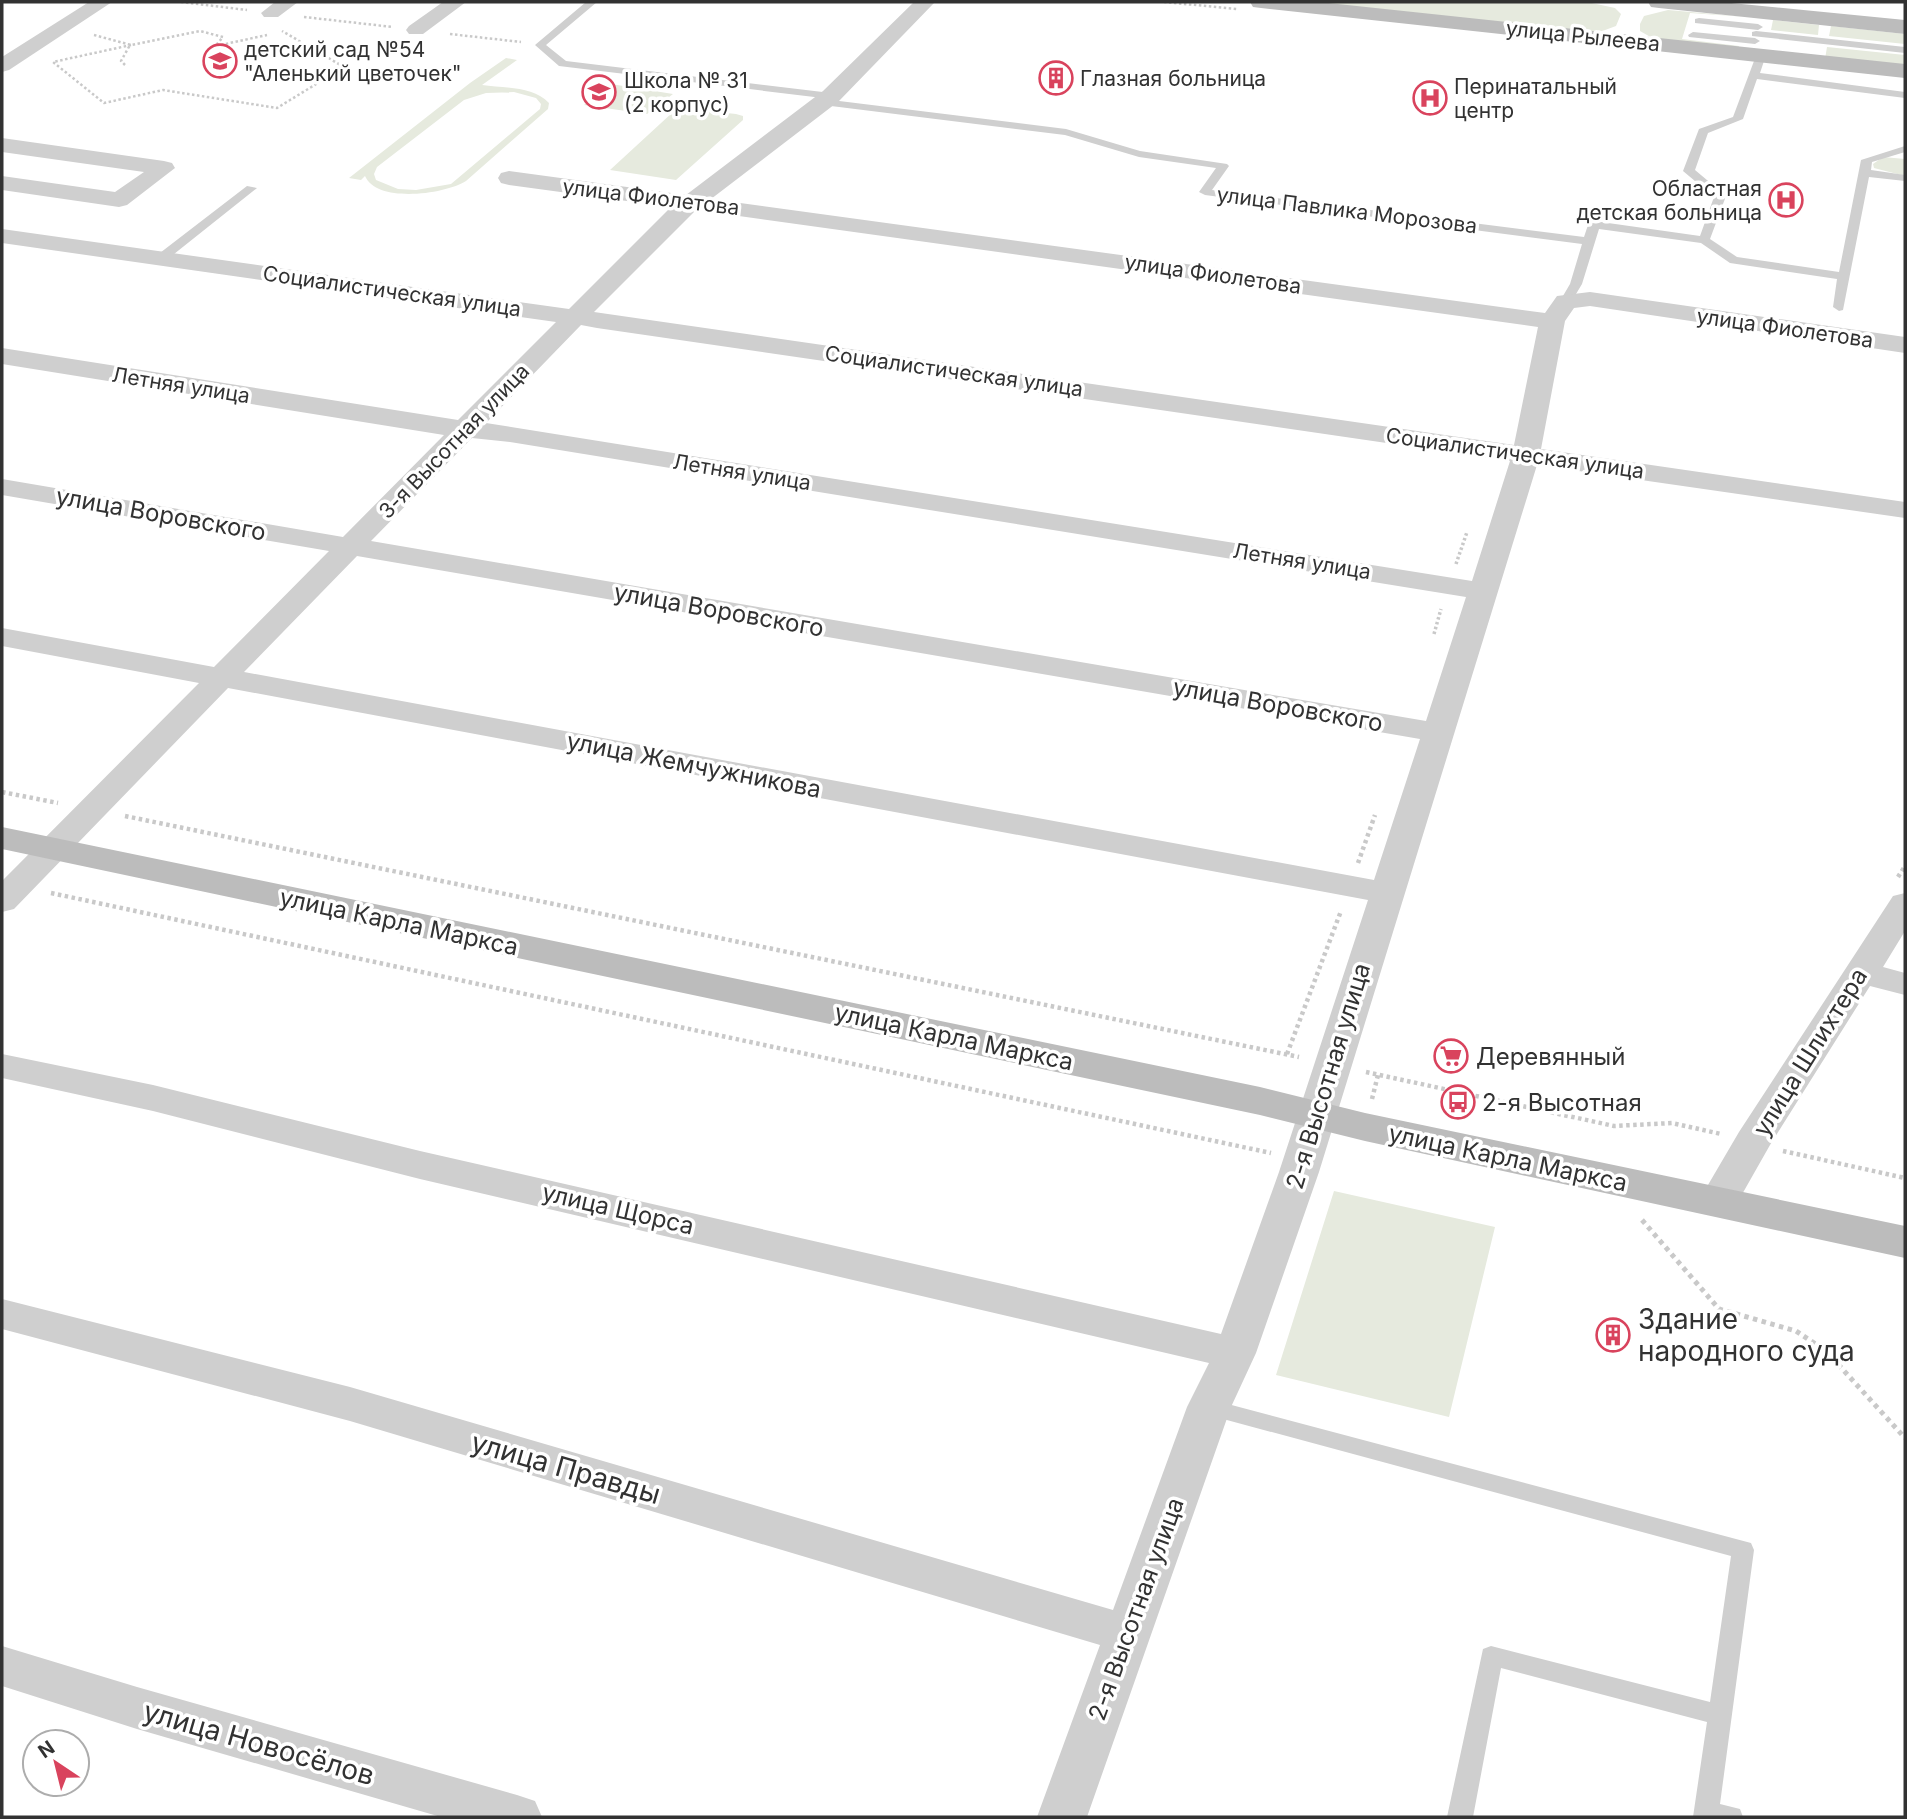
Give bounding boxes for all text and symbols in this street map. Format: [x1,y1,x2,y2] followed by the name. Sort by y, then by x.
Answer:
[1505,15,1661,57] street label: улица Рылеева
[244,37,462,86] place label: детский сад №54 "Аленький цветочек"
[201,42,239,80] school or university icon: детский сад №54 "Аленький цветочек"
[1037,59,1075,97] building icon: Глазная больница
[1080,66,1266,91] place label: Глазная больница
[624,68,748,117] place label: Школа № 31 (2 корпус)
[580,73,618,111] school or university icon: Школа № 31 (2 корпус)
[1454,74,1617,123] place label: Перинатальный центр
[1411,79,1449,117] hospital icon: Перинатальный центр
[561,174,741,220] street label: улица Фиолетова
[1576,176,1762,225] place label: Областная детская больница
[1767,181,1805,219] hospital icon: Областная детская больница
[1215,182,1479,238] street label: улица Павлика Морозова
[1123,249,1303,299] street label: улица Фиолетова
[261,260,523,322] street label: Социалистическая улица
[1695,303,1875,353] street label: улица Фиолетова
[823,340,1085,402] street label: Социалистическая улица
[374,358,534,524] street label: 3-я Высотная улица
[110,362,252,408] street label: Летняя улица
[1384,422,1646,484] street label: Социалистическая улица
[671,449,813,495] street label: Летняя улица
[54,481,268,547] street label: улица Воровского
[1231,538,1373,584] street label: Летняя улица
[612,577,826,643] street label: улица Воровского
[1171,672,1385,738] street label: улица Воровского
[564,726,824,804] street label: улица Жемчужникова
[277,883,521,961] street label: улица Карла Маркса
[1280,960,1376,1192] street label: 2-я Высотная улица
[1747,963,1873,1141] street label: улица Шлихтера
[832,998,1076,1076] street label: улица Карла Маркса
[1432,1037,1470,1075] supermarket icon: Деревянный
[1476,1042,1625,1071] place label: Деревянный
[1439,1083,1477,1121] bus stop icon: 2-я Высотная
[1482,1088,1642,1117] place label: 2-я Высотная
[1386,1119,1630,1197] street label: улица Карла Маркса
[539,1177,697,1241] street label: улица Щорса
[1638,1302,1855,1368] place label: Здание народного суда
[1594,1316,1632,1354] building icon: Здание народного суда
[467,1425,665,1511] street label: улица Правды
[1082,1494,1190,1724] street label: 2-я Высотная улица
[140,1694,378,1792] street label: улица Новосёлов
[21,1728,91,1798] north arrow
[34,1736,59,1763] text: N

